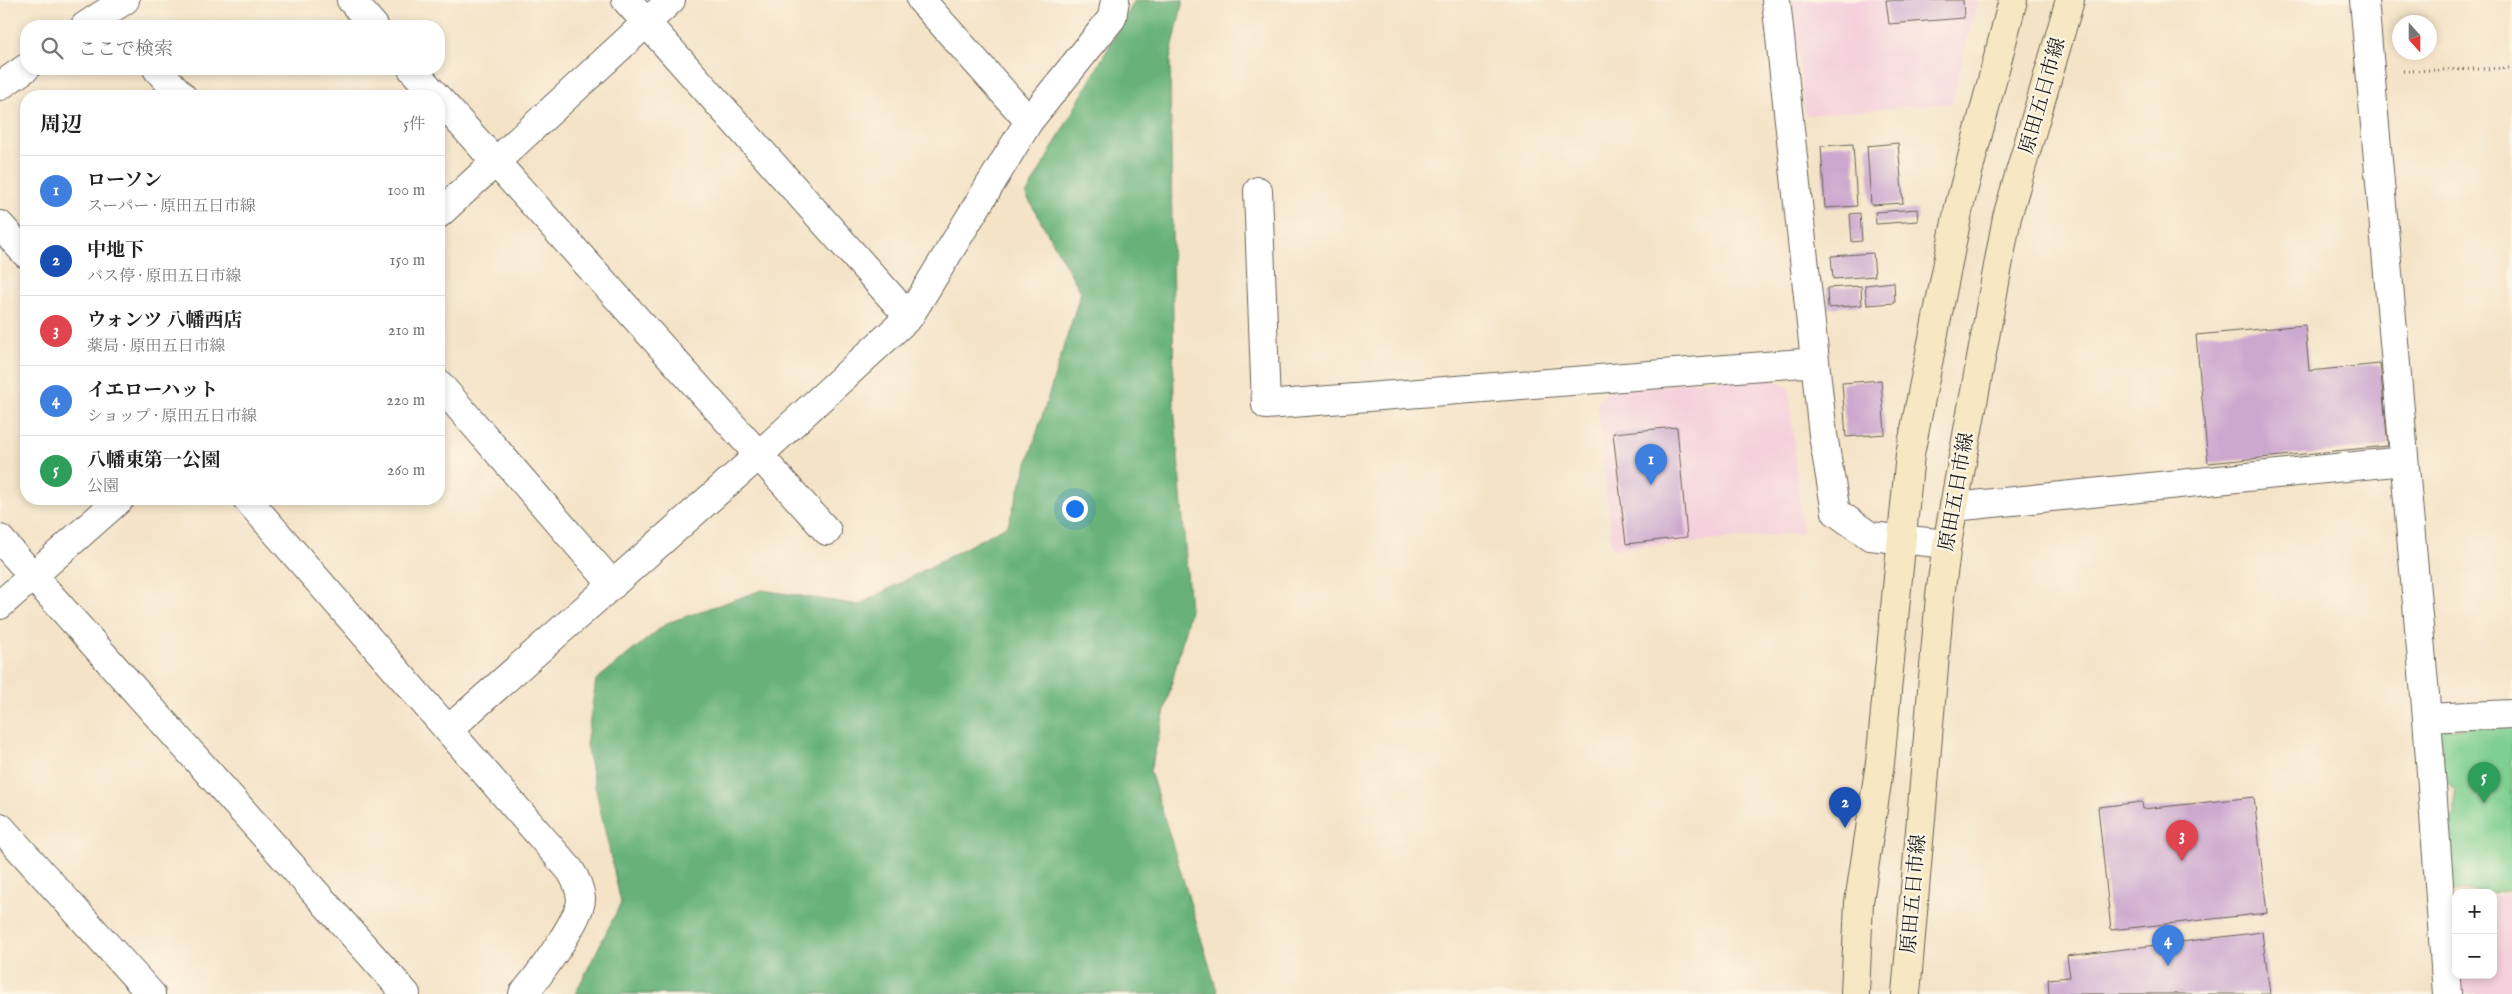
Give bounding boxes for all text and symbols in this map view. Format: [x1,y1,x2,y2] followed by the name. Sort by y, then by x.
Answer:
[2392,15,2437,60] north arrow
[20,20,445,75] search box
[38,34,66,62] icon: search
[2014,35,2072,157] street label: 原田五日市線
[78,38,173,62] text: ここで検索
[40,112,82,139] text: 周辺
[403,115,425,135] text: 5件
[87,169,162,193] text: ローソン
[53,181,59,201] text: 1
[388,181,425,201] text: 100 m
[87,197,256,217] text: スーパー · 原田五日市線
[87,239,144,263] text: 中地下
[52,251,60,271] text: 2
[390,251,425,271] text: 150 m
[87,267,242,287] text: バス停 · 原田五日市線
[87,309,242,333] text: ウォンツ 八幡西店
[53,321,59,341] text: 3
[388,321,425,341] text: 210 m
[87,337,226,357] text: 薬局 · 原田五日市線
[87,379,218,403] text: イエローハット
[52,391,60,411] text: 4
[386,391,425,411] text: 220 m
[87,407,257,427] text: ショップ · 原田五日市線
[1934,431,1980,553] street label: 原田五日市線
[1635,444,1667,485] pin: 1
[87,449,220,473] text: 八幡東第一公園
[53,461,59,481] text: 5
[387,461,425,481] text: 260 m
[87,477,119,497] text: 公園
[1062,496,1088,522] your location
[2468,762,2500,803] pin: 5
[1829,787,1861,828] pin: 2
[2166,820,2198,861] pin: 3
[1896,833,1932,955] street label: 原田五日市線
[2452,889,2497,979] map controls
[2452,889,2497,934] button: +
[2152,925,2184,966] pin: 4
[2452,934,2497,979] button: −

